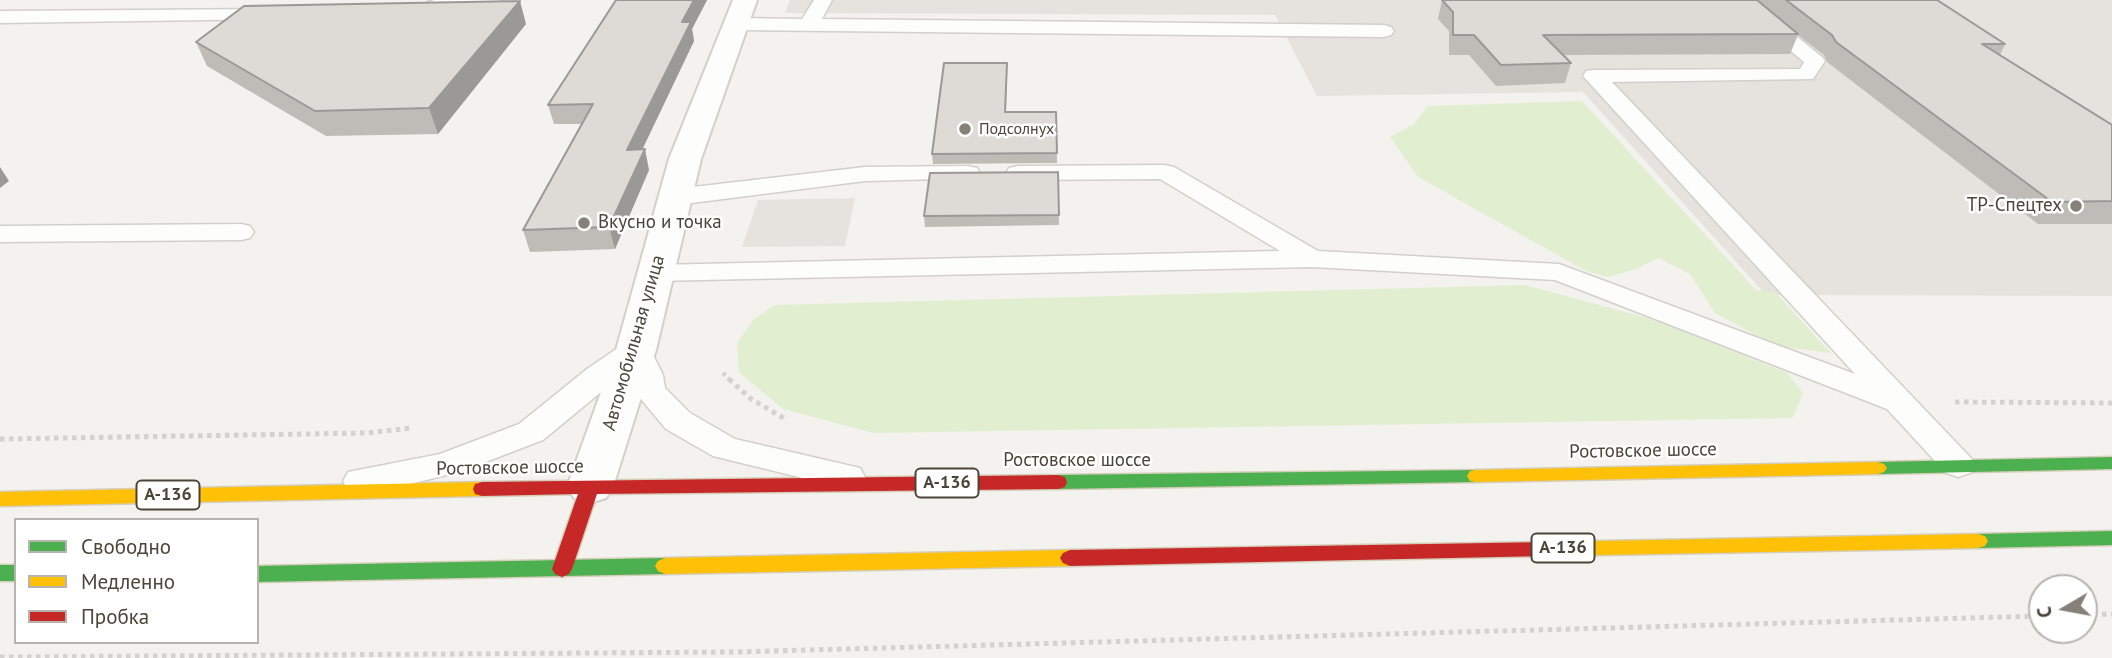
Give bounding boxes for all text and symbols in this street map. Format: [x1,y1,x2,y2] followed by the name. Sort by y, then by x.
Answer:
[979,119,1054,139] place label: Подсолнух
[957,121,973,137] marker: Подсолнух
[1967,195,2062,217] place label: ТР-Спецтех
[2068,198,2084,214] marker: ТР-Спецтех
[598,212,722,234] place label: Вкусно и точка
[576,215,592,231] marker: Вкусно и точка
[598,253,670,433] street label: Автомобильная улица
[1569,438,1717,464] street label: Ростовское шоссе
[1003,450,1151,472] street label: Ростовское шоссе
[436,455,584,481] street label: Ростовское шоссе
[916,468,978,498] road number: А-136
[136,480,200,509] road number: А-136
[14,518,259,644] legend
[81,533,171,560] text: Свободно
[1532,534,1594,562] road number: А-136
[81,568,175,595] text: Медленно
[2028,574,2098,644] north arrow
[81,603,149,630] text: Пробка
[2032,605,2057,620] text: С

